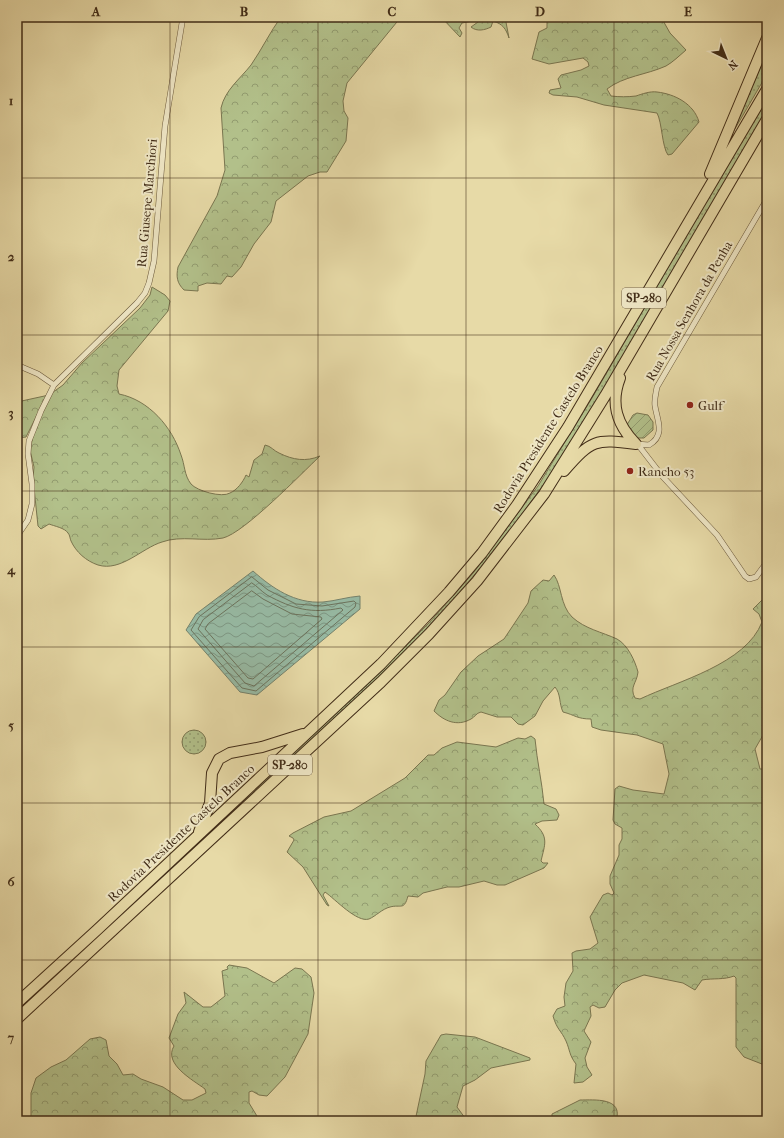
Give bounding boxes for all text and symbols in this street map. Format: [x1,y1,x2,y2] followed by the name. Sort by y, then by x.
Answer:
[91,4,101,19] text: A
[240,4,249,19] text: B
[388,4,397,19] text: C
[535,4,545,19] text: D
[684,4,692,19] text: E
[706,38,746,78] north arrow
[725,57,740,73] text: N
[9,93,14,108] text: 1
[134,138,160,268] street label: Rua Giusepe Marchiori
[643,237,736,384] street label: Rua Nossa Senhora da Penha
[8,249,15,264] text: 2
[622,288,666,308] road number: SP-280
[490,342,606,516] street label: Rodovia Presidente Castelo Branco
[698,398,725,413] place label: Gulf
[685,400,695,410] marker: Gulf
[8,405,14,421] text: 3
[638,464,694,479] place label: Rancho 53
[625,466,635,476] marker: Rancho 53
[6,562,16,578] text: 4
[8,718,14,733] text: 5
[268,755,312,775] road number: SP-280
[105,761,258,905] street label: Rodovia Presidente Castelo Branco
[7,874,15,889] text: 6
[7,1030,15,1045] text: 7

